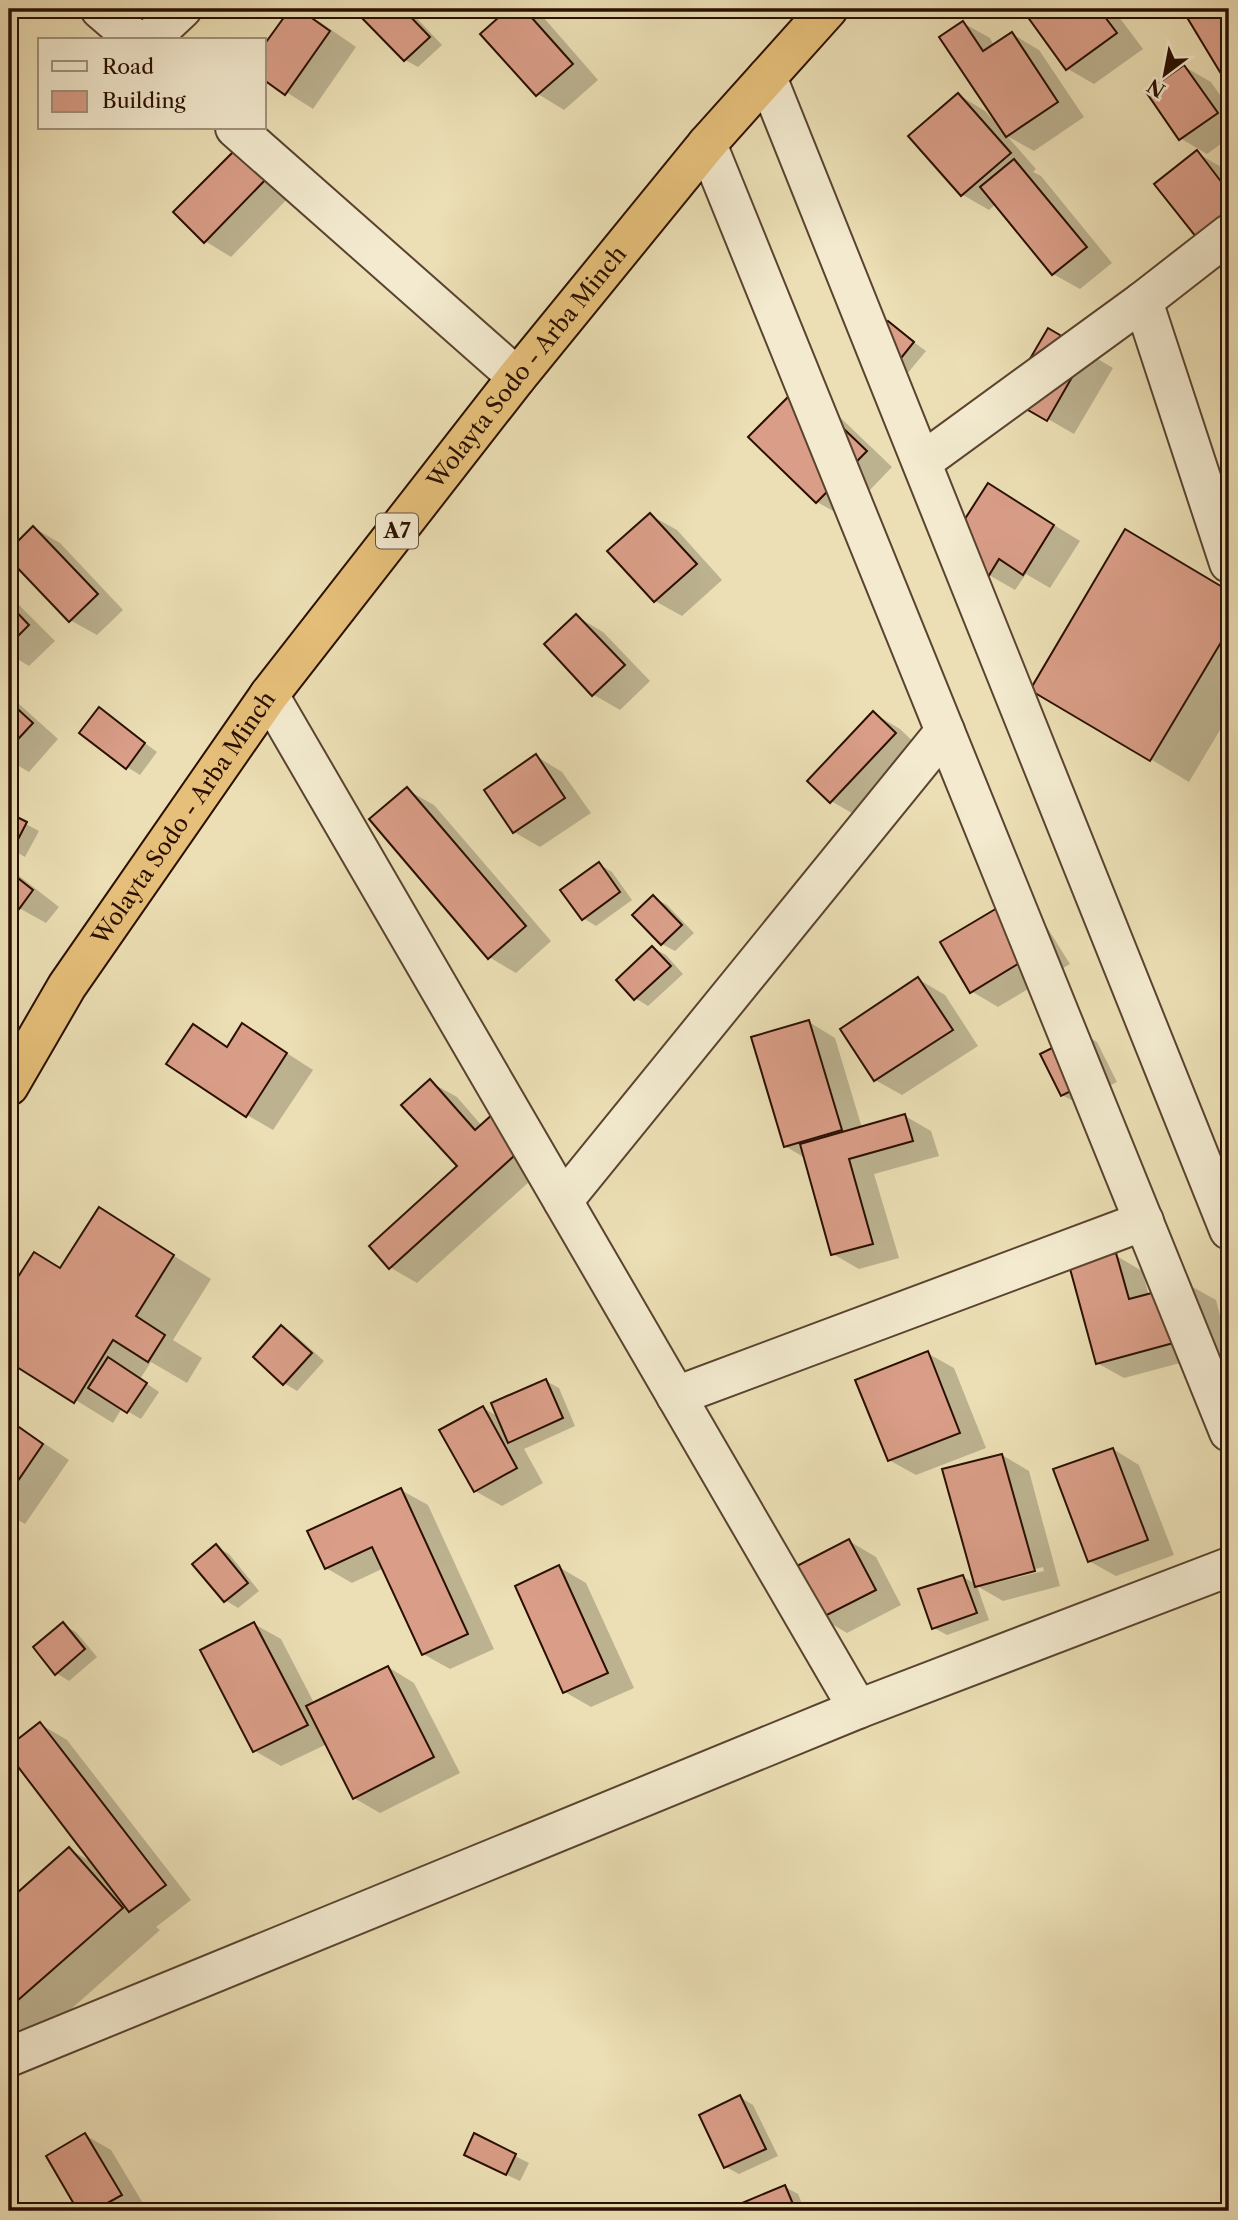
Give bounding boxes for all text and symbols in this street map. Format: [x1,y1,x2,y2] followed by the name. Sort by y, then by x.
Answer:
[38,38,266,130] legend
[1130,38,1200,108] north arrow
[102,54,154,79] text: Road
[1143,74,1169,102] text: N
[102,88,187,113] text: Building
[421,240,632,495] street label: Wolayta Sodo - Arba Minch
[376,514,418,548] road number: A7
[85,686,281,951] street label: Wolayta Sodo - Arba Minch

